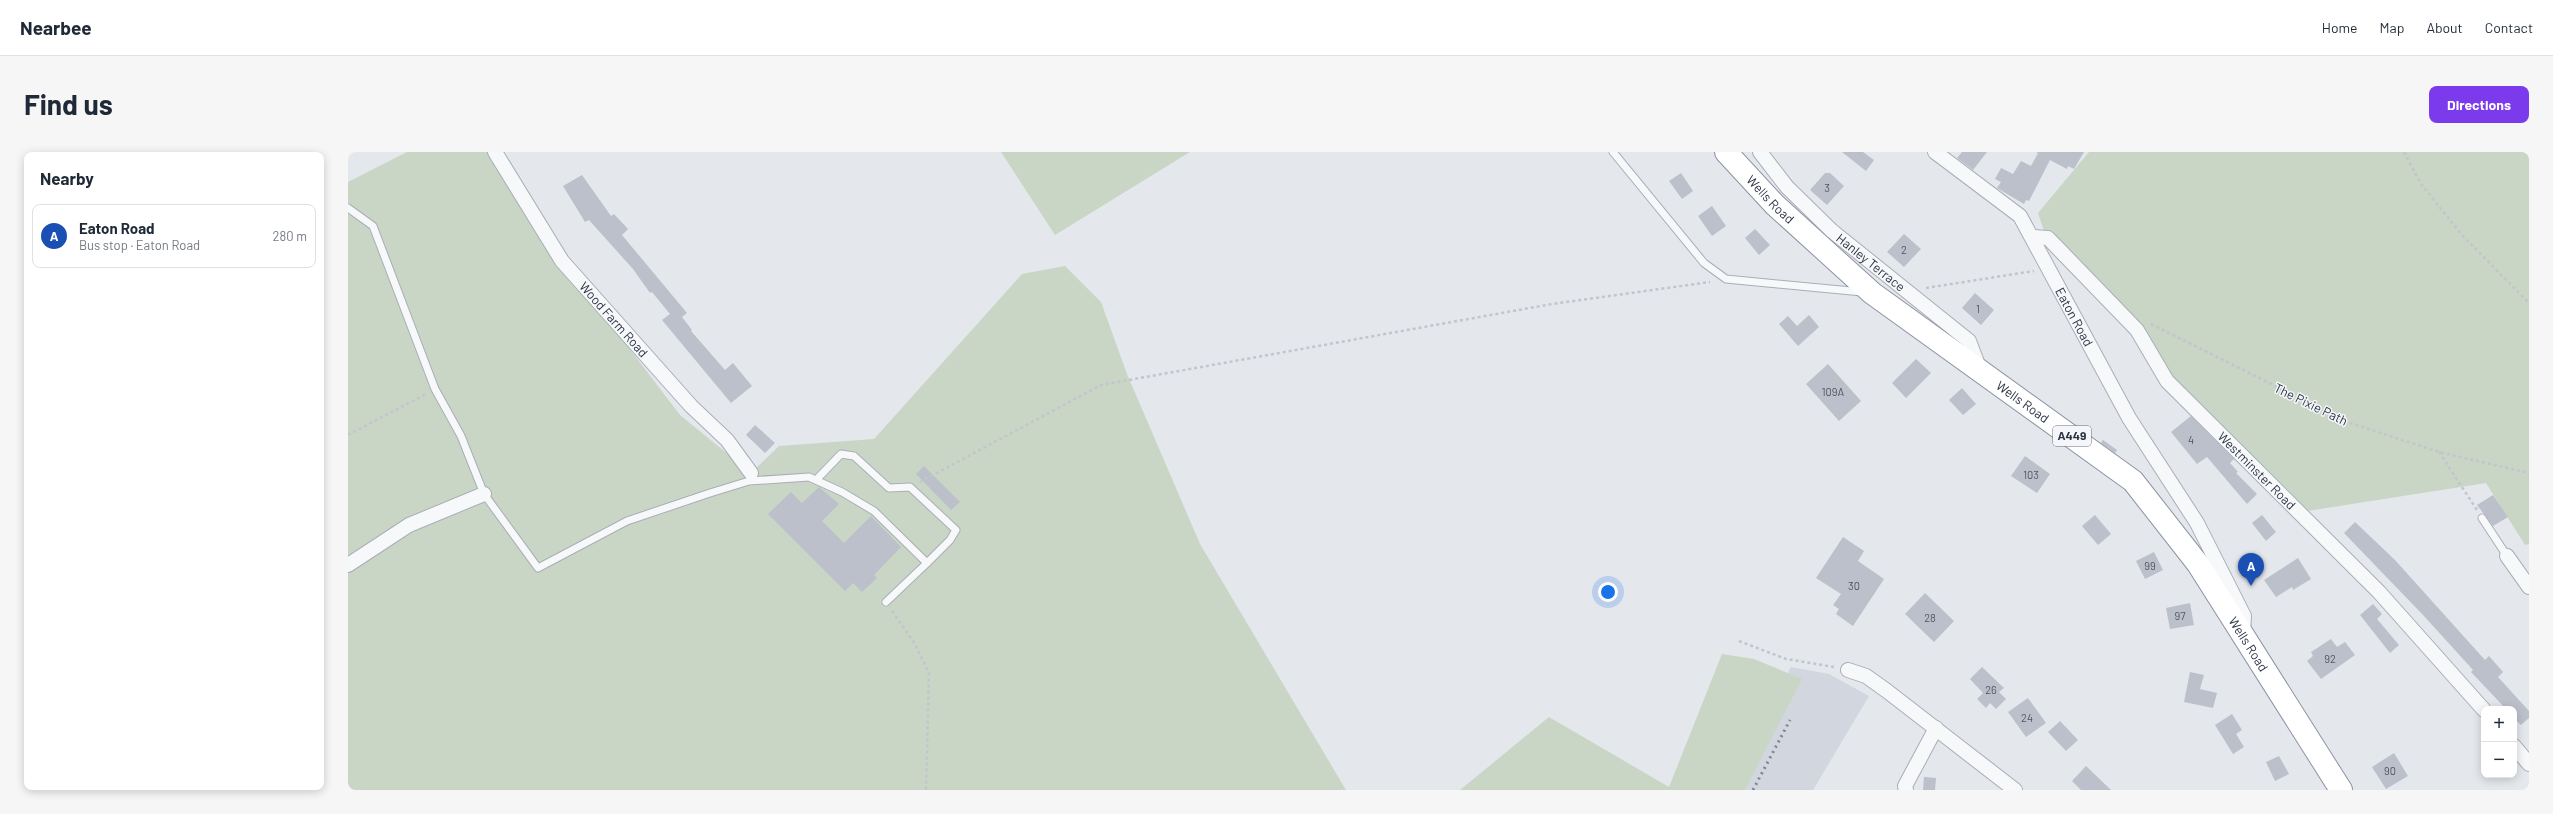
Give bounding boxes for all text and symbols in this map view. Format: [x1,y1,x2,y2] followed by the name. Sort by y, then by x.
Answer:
[20,16,92,39] text: Nearbee
[2322,19,2358,36] text: Home
[2380,19,2404,36] text: Map
[2426,19,2463,36] text: About
[2485,19,2533,36] text: Contact
[2429,86,2529,123] button: Directions
[24,87,113,121] text: Find us
[40,168,94,188] text: Nearby
[1743,172,1798,227] street label: Wells Road
[1824,181,1830,194] house number: 3
[79,219,155,237] text: Eaton Road
[50,228,58,244] text: A
[273,228,307,244] text: 280 m
[1833,230,1909,295] street label: Hanley Terrace
[79,237,200,253] text: Bus stop · Eaton Road
[1901,243,1907,256] house number: 2
[576,278,651,360] street label: Wood Farm Road
[2052,285,2097,349] street label: Eaton Road
[1976,302,1980,315] house number: 1
[1993,377,2052,426] street label: Wells Road
[2272,379,2350,429] street label: The Pixie Path
[1822,385,1845,398] house number: 109A
[2053,426,2091,446] road number: A449
[2215,428,2299,513] street label: Westminster Road
[2188,433,2194,446] house number: 4
[2023,468,2039,481] house number: 103
[2238,553,2264,586] pin: A
[2144,559,2156,572] house number: 99
[1848,579,1860,592] house number: 30
[1598,582,1618,602] your location
[2175,609,2185,622] house number: 97
[1924,611,1936,624] house number: 28
[2226,614,2272,674] street label: Wells Road
[2324,652,2336,665] house number: 92
[1985,683,1997,696] house number: 26
[2481,706,2517,778] map controls
[2481,706,2517,742] button: +
[2021,711,2033,724] house number: 24
[2481,742,2517,778] button: −
[2384,764,2396,777] house number: 90

